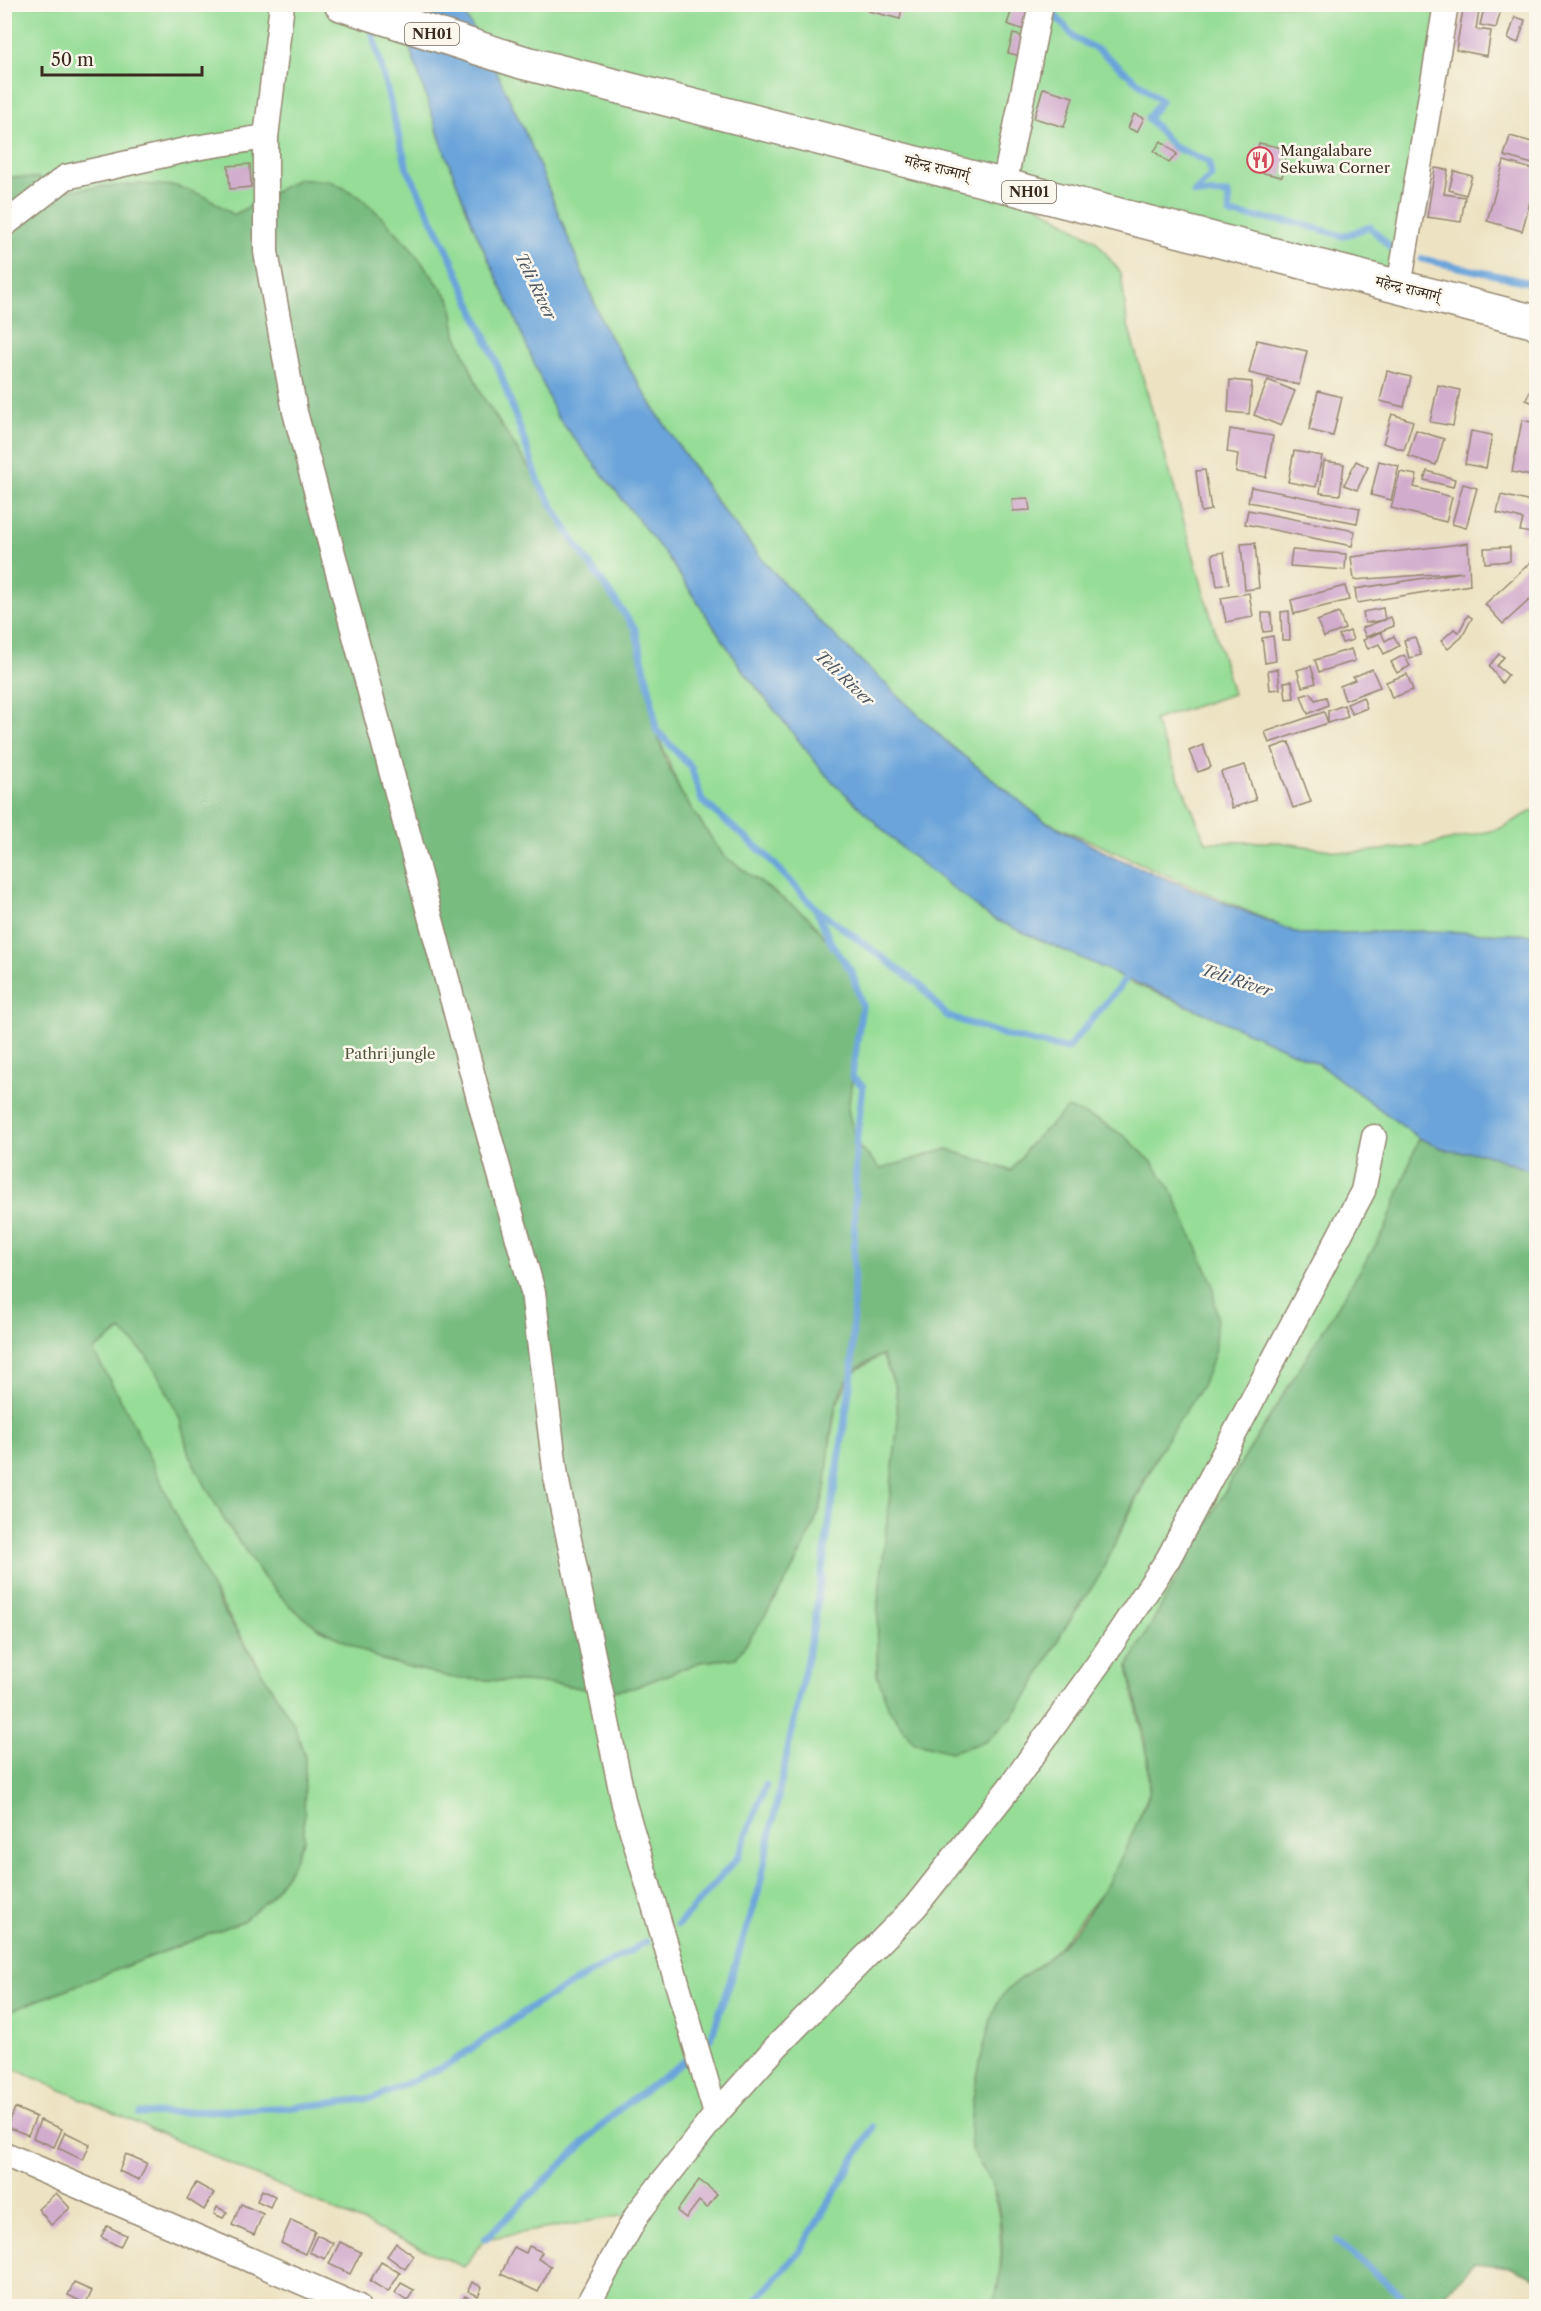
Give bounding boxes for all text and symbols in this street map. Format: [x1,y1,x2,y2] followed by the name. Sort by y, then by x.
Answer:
[405,23,459,45] road number: NH01
[42,39,202,77] scale bar
[51,49,94,71] text: 50 m
[1280,141,1391,177] place label: Mangalabare Sekuwa Corner
[1245,145,1275,175] restaurant icon: Mangalabare Sekuwa Corner
[901,150,974,186] street label: महेन्द्र राज्मार्ग्
[1002,181,1056,203] road number: NH01
[511,249,562,324] water label: Teli River
[1372,271,1445,307] street label: महेन्द्र राज्मार्ग्
[812,646,880,711] water label: Teli River
[1199,959,1276,1001] water label: Teli River
[345,1044,435,1063] park label: Pathri jungle

